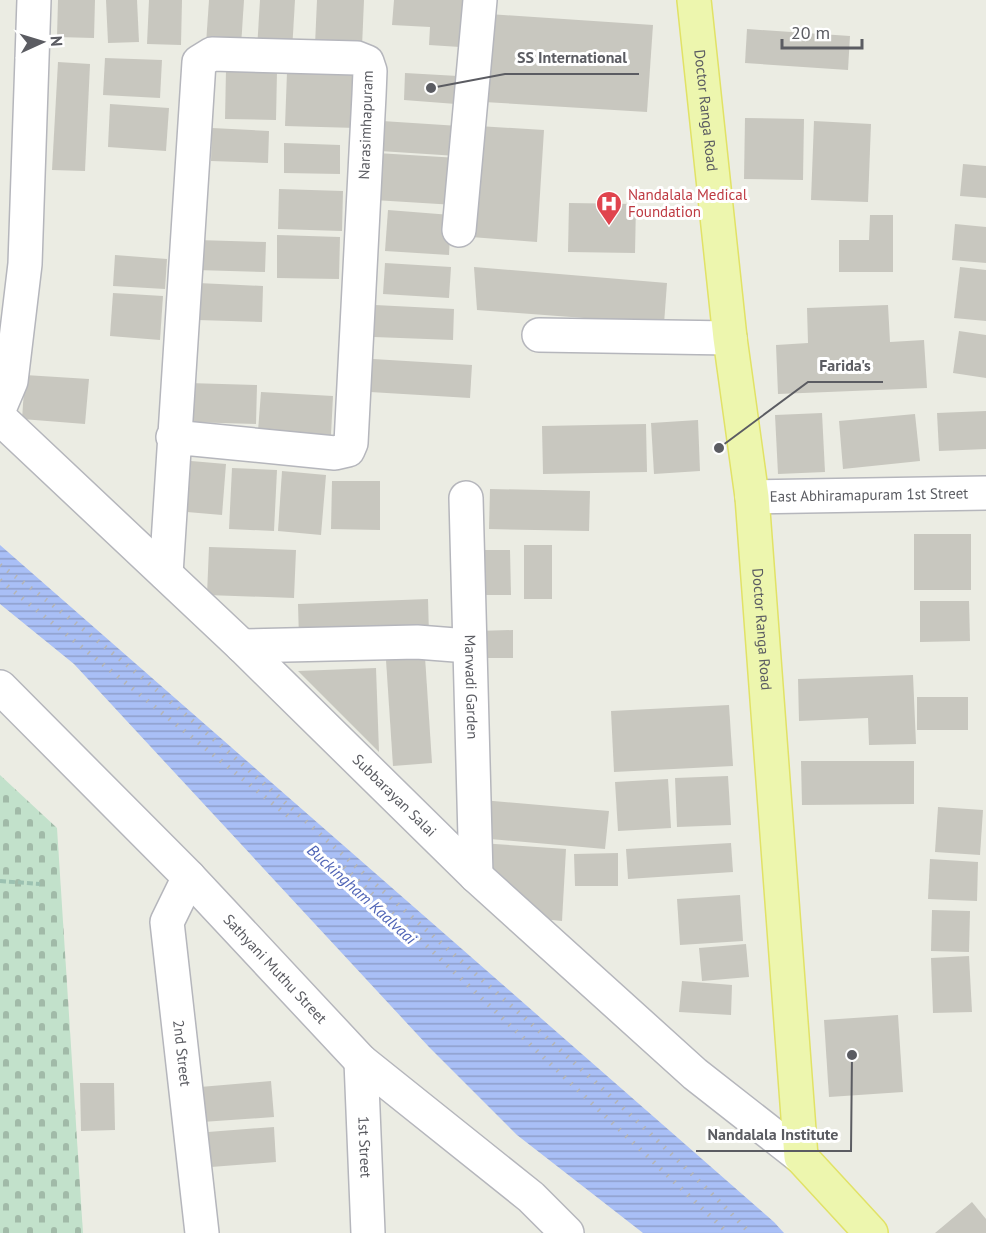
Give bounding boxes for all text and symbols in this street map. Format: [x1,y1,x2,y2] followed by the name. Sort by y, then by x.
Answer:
[12,12,72,72] north arrow
[782,12,862,50] scale bar
[791,21,830,44] text: 20 m
[47,35,67,47] text: N
[505,40,639,74] callout: SS International
[517,47,627,67] text: SS International
[690,48,722,172] street label: Doctor Ranga Road
[354,70,377,180] street label: Narasimhapuram
[628,185,748,221] place label: Nandalala Medical Foundation
[594,189,624,227] hospital icon: Nandalala Medical Foundation
[808,348,883,382] callout: Farida's
[819,355,871,375] text: Farida's
[769,483,969,506] street label: East Abhiramapuram 1st Street
[748,567,776,691] street label: Doctor Ranga Road
[461,634,482,740] street label: Marwadi Garden
[349,750,441,841] street label: Subbarayan Salai
[303,840,421,949] water label: Buckingham Kaalvaai
[220,910,331,1028] street label: Sathyani Muthu Street
[169,1019,195,1087] street label: 2nd Street
[354,1116,376,1178] street label: 1st Street
[696,1117,851,1151] callout: Nandalala Institute
[708,1124,838,1144] text: Nandalala Institute

